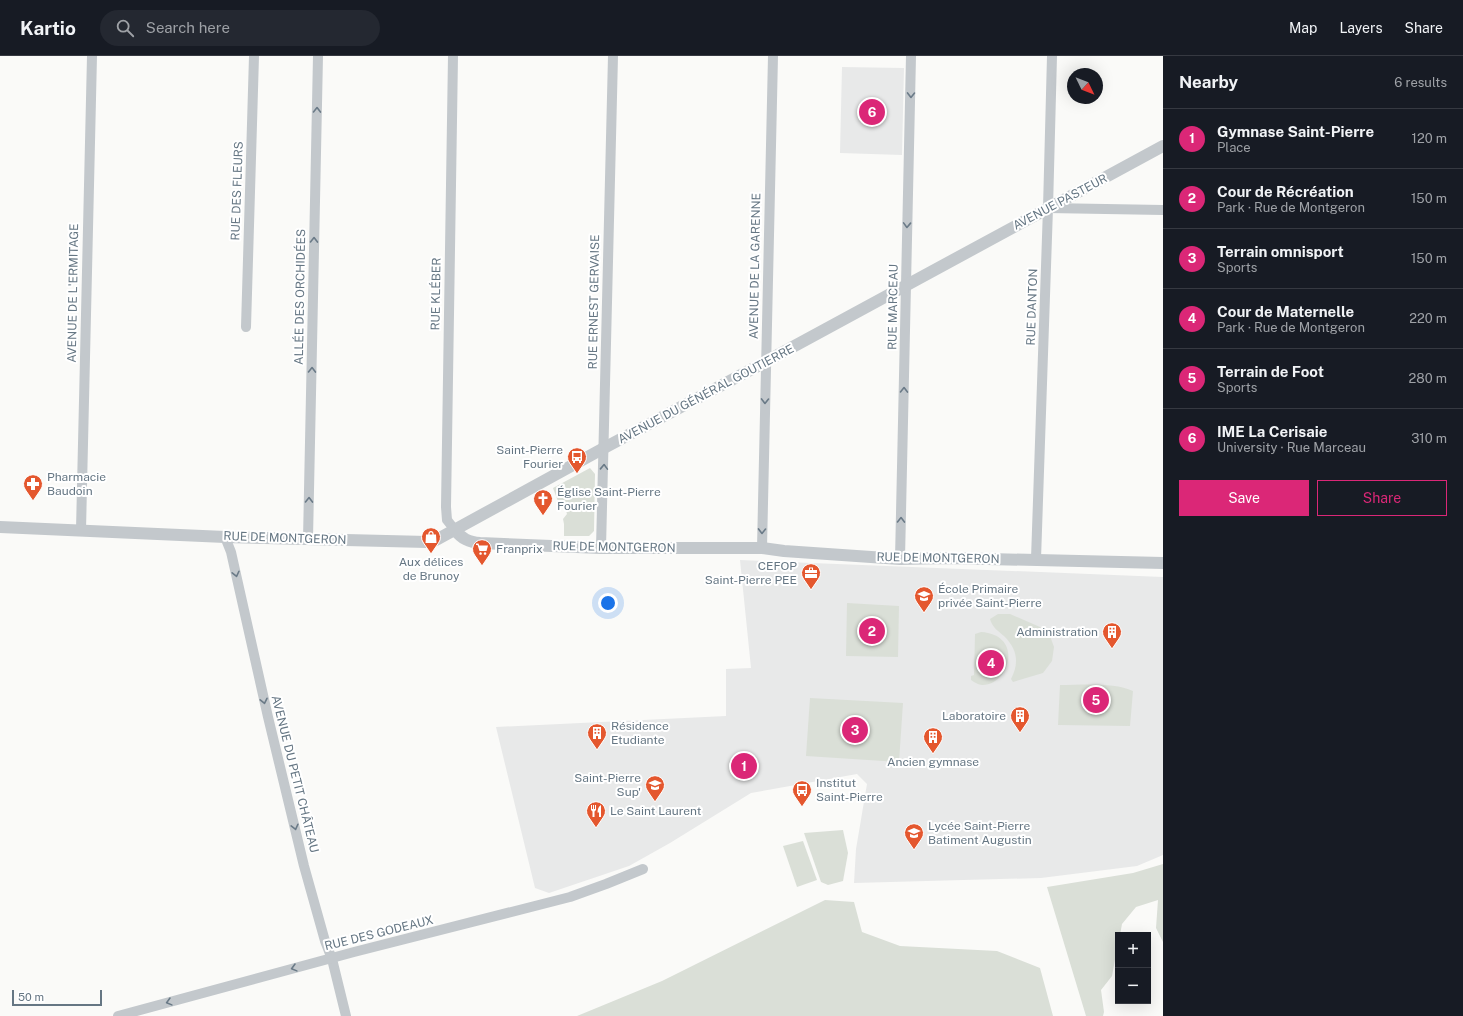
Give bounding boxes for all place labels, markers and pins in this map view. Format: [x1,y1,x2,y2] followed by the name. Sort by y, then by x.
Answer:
[859,97,885,127] pin: 6
[496,443,563,471] place label: Saint-Pierre Fourier
[566,446,588,474] bus stop icon: Saint-Pierre Fourier
[47,470,106,498] place label: Pharmacie Baudoin
[22,473,44,501] pharmacy icon: Pharmacie Baudoin
[557,485,661,513] place label: Église Saint-Pierre Fourier
[532,488,554,516] church icon: Église Saint-Pierre Fourier
[420,526,442,554] shop icon: Aux délices de Brunoy
[471,538,493,566] supermarket icon: Franprix
[496,542,543,556] place label: Franprix
[399,555,463,583] place label: Aux délices de Brunoy
[705,559,797,587] place label: CEFOP Saint-Pierre PEE
[800,562,822,590] office icon: CEFOP Saint-Pierre PEE
[938,582,1042,610] place label: École Primaire privée Saint-Pierre
[913,585,935,613] school or university icon: École Primaire privée Saint-Pierre
[859,616,885,646] pin: 2
[1101,621,1123,649] building icon: Administration
[1016,625,1098,639] place label: Administration
[978,648,1004,678] pin: 4
[1083,685,1109,715] pin: 5
[1009,705,1031,733] building icon: Laboratoire
[942,709,1006,723] place label: Laboratoire
[842,715,868,745] pin: 3
[611,719,669,747] place label: Résidence Etudiante
[586,722,608,750] building icon: Résidence Etudiante
[922,726,944,754] building icon: Ancien gymnase
[731,751,757,781] pin: 1
[887,755,979,769] place label: Ancien gymnase
[574,771,641,799] place label: Saint-Pierre Sup'
[644,774,666,802] school or university icon: Saint-Pierre Sup'
[816,776,883,804] place label: Institut Saint-Pierre
[791,779,813,807] bus stop icon: Institut Saint-Pierre
[585,800,607,828] restaurant icon: Le Saint Laurent
[610,804,702,818] place label: Le Saint Laurent
[928,819,1032,847] place label: Lycée Saint-Pierre Batiment Augustin
[903,822,925,850] school or university icon: Lycée Saint-Pierre Batiment Augustin

